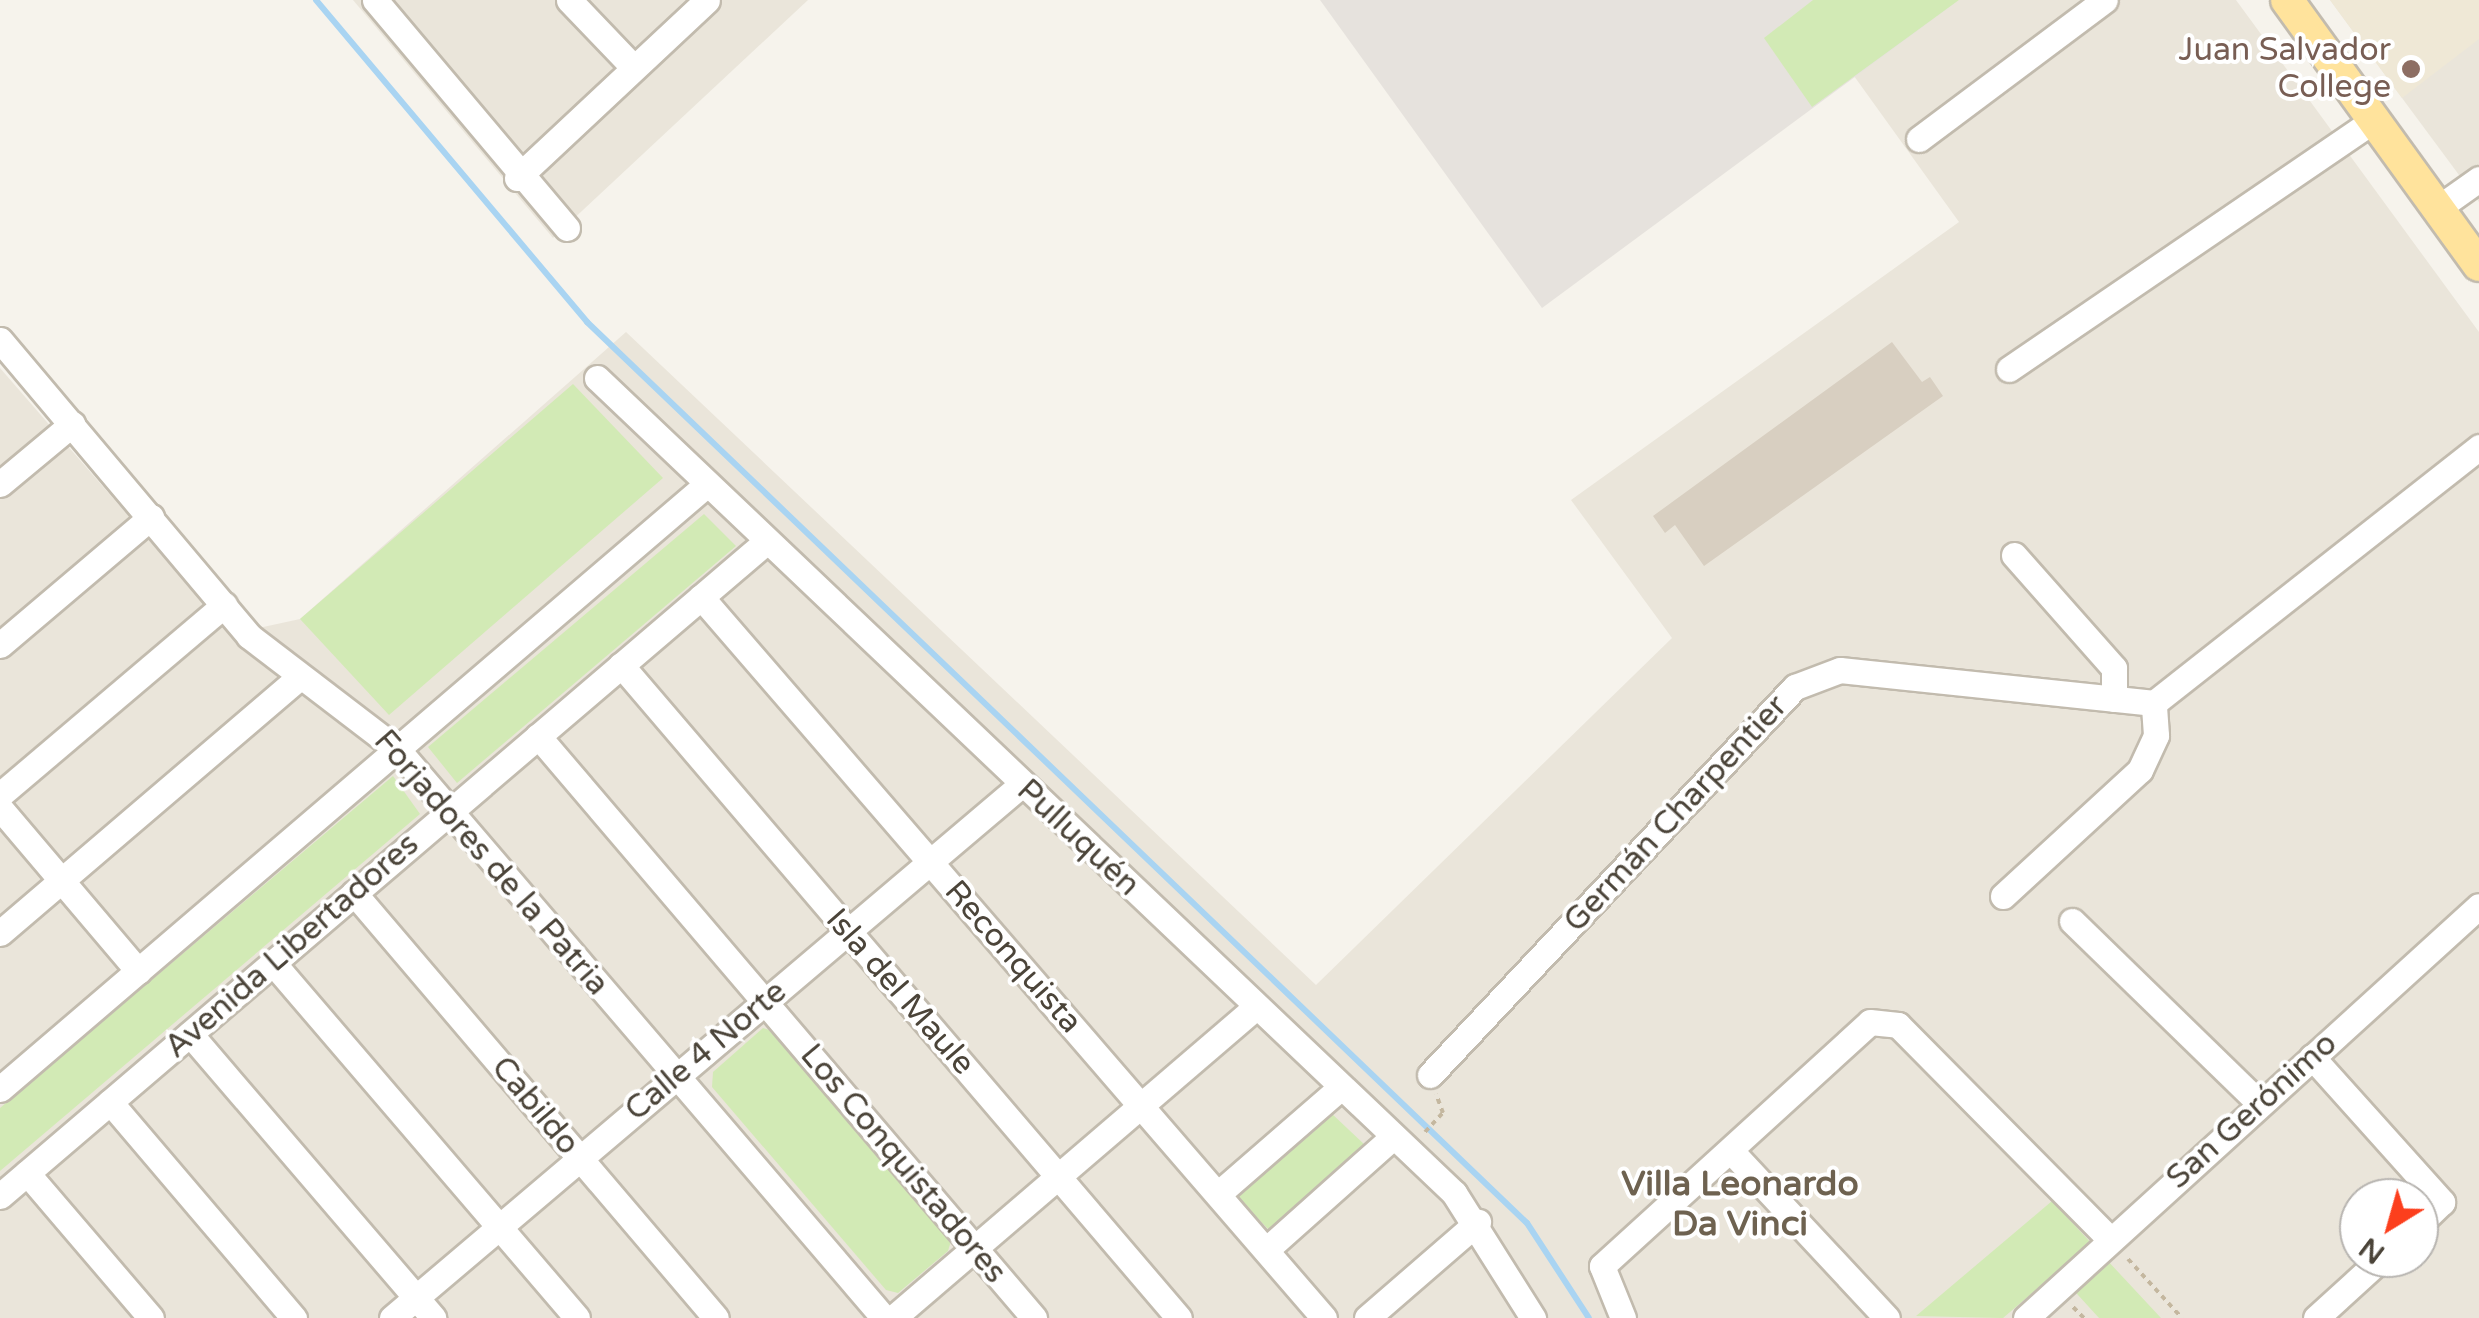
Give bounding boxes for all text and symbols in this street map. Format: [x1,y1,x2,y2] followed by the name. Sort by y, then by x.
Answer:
[2178,32,2391,107] place label: Juan Salvador College
[2400,58,2422,80] marker: Juan Salvador College
[1556,688,1796,940] street label: Germán Charpentier
[365,723,617,1003] street label: Forjadores de la Patria
[1009,772,1147,904] street label: Pulluquén
[157,825,427,1067] street label: Avenida Libertadores
[936,873,1090,1041] street label: Reconquista
[817,901,983,1083] street label: Isla del Maule
[618,973,794,1129] street label: Calle 4 Norte
[2159,1025,2345,1197] street label: San Gerónimo
[792,1037,1014,1291] street label: Los Conquistadores
[483,1049,587,1163] street label: Cabildo
[1621,1163,1859,1245] district label: Villa Leonardo Da Vinci
[2339,1178,2439,1278] north arrow
[2353,1230,2391,1271] text: N

